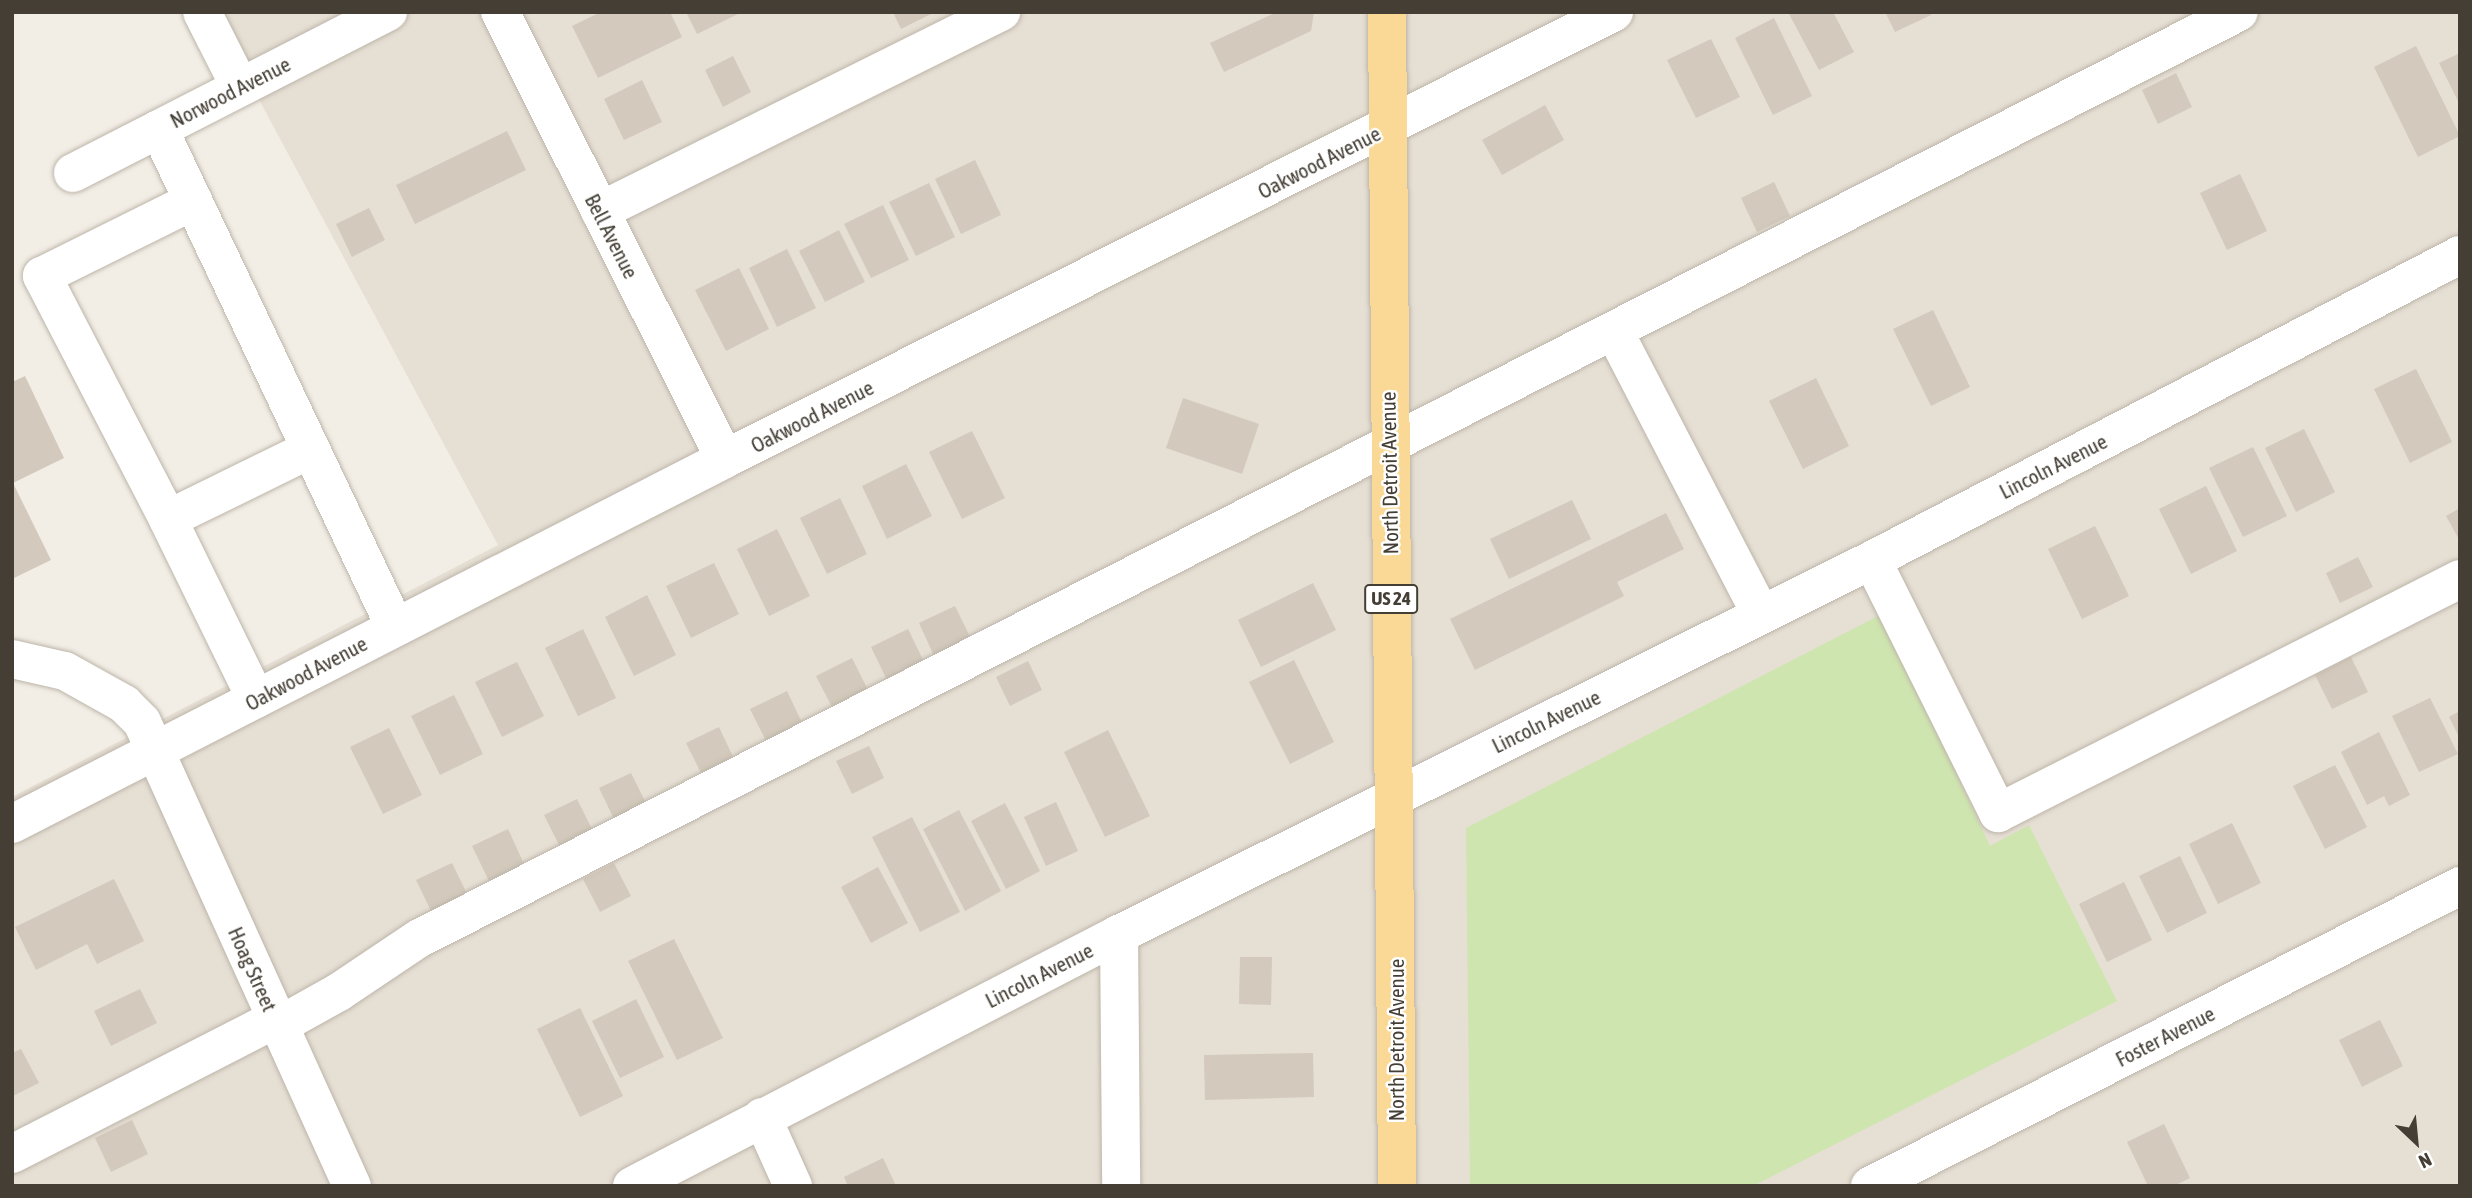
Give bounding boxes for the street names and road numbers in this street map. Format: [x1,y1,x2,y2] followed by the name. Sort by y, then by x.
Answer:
[166,51,294,133] street label: Norwood Avenue
[1253,120,1385,204] street label: Oakwood Avenue
[580,189,644,283] street label: Bell Avenue
[746,374,878,458] street label: Oakwood Avenue
[1375,391,1403,555] street label: North Detroit Avenue
[1995,428,2111,504] street label: Lincoln Avenue
[1363,584,1419,614] road number: US 24
[241,630,371,716] street label: Oakwood Avenue
[1488,684,1604,758] street label: Lincoln Avenue
[223,923,283,1015] street label: Hoag Street
[981,937,1097,1013] street label: Lincoln Avenue
[1383,959,1409,1121] street label: North Detroit Avenue
[2111,1000,2219,1072] street label: Foster Avenue

